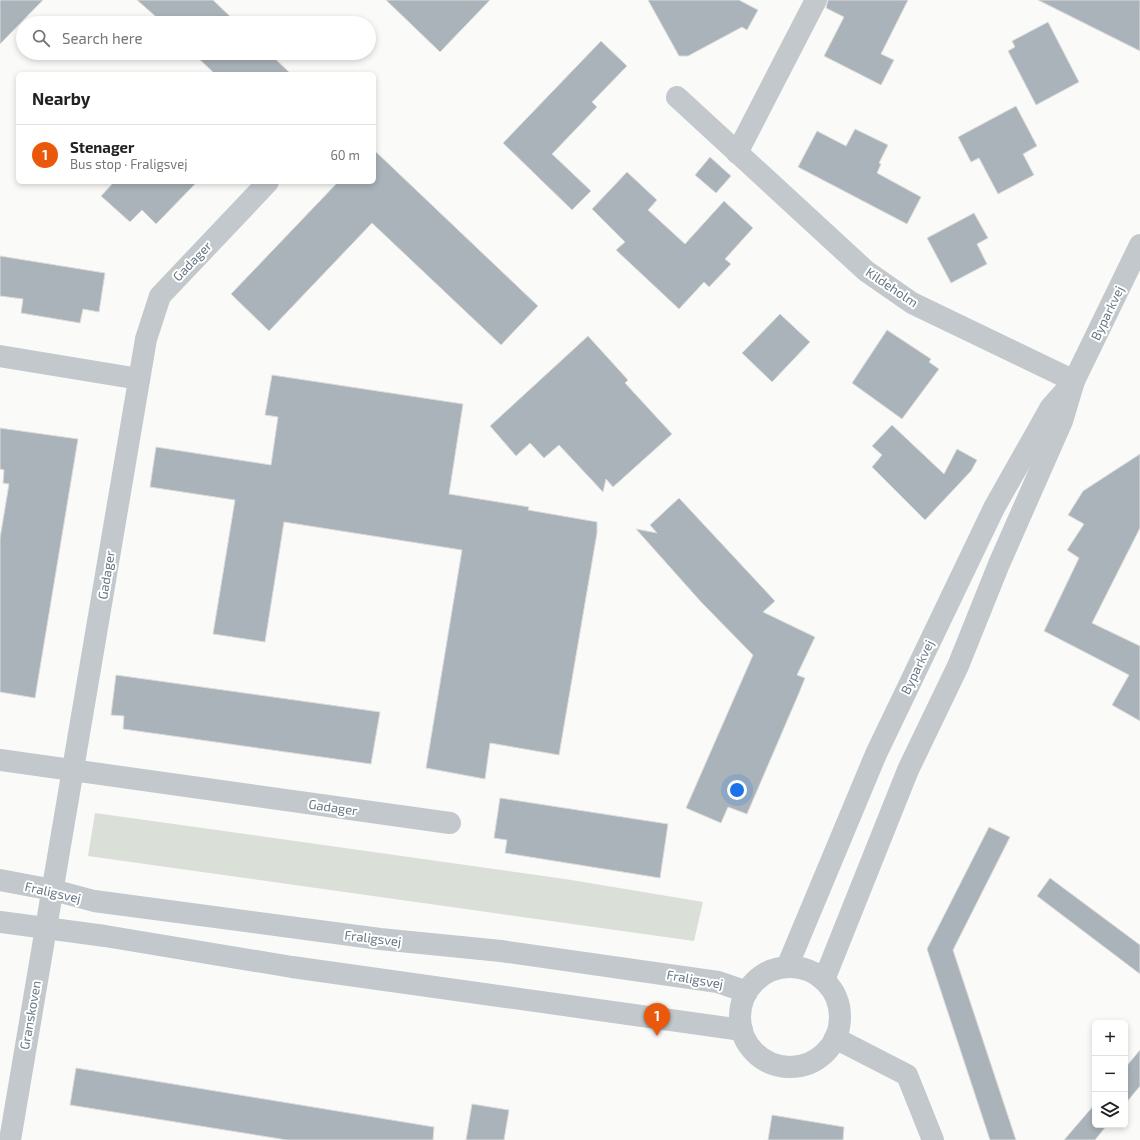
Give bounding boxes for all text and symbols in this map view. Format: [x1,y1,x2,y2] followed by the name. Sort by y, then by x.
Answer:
[16,16,376,60] search box
[30,27,52,49] icon: search
[62,29,143,47] text: Search here
[32,88,90,108] text: Nearby
[70,138,134,156] text: Stenager
[42,147,48,163] text: 1
[330,147,360,163] text: 60 m
[70,156,187,172] text: Bus stop · Fraligsvej
[169,238,215,284] street label: Gadager
[863,264,921,310] street label: Kildeholm
[1087,283,1127,343] street label: Byparkvej
[94,549,118,601] street label: Gadager
[897,637,937,697] street label: Byparkvej
[727,780,747,800] your location
[307,796,359,818] street label: Gadager
[23,878,83,906] street label: Fraligsvej
[344,927,402,949] street label: Fraligsvej
[665,966,725,992] street label: Fraligsvej
[16,979,44,1051] street label: Granskoven
[644,1003,670,1036] pin: 1
[1092,1020,1128,1128] map controls
[1092,1020,1128,1056] button: +
[1092,1056,1128,1092] button: −
[1092,1092,1128,1128] button: layers

